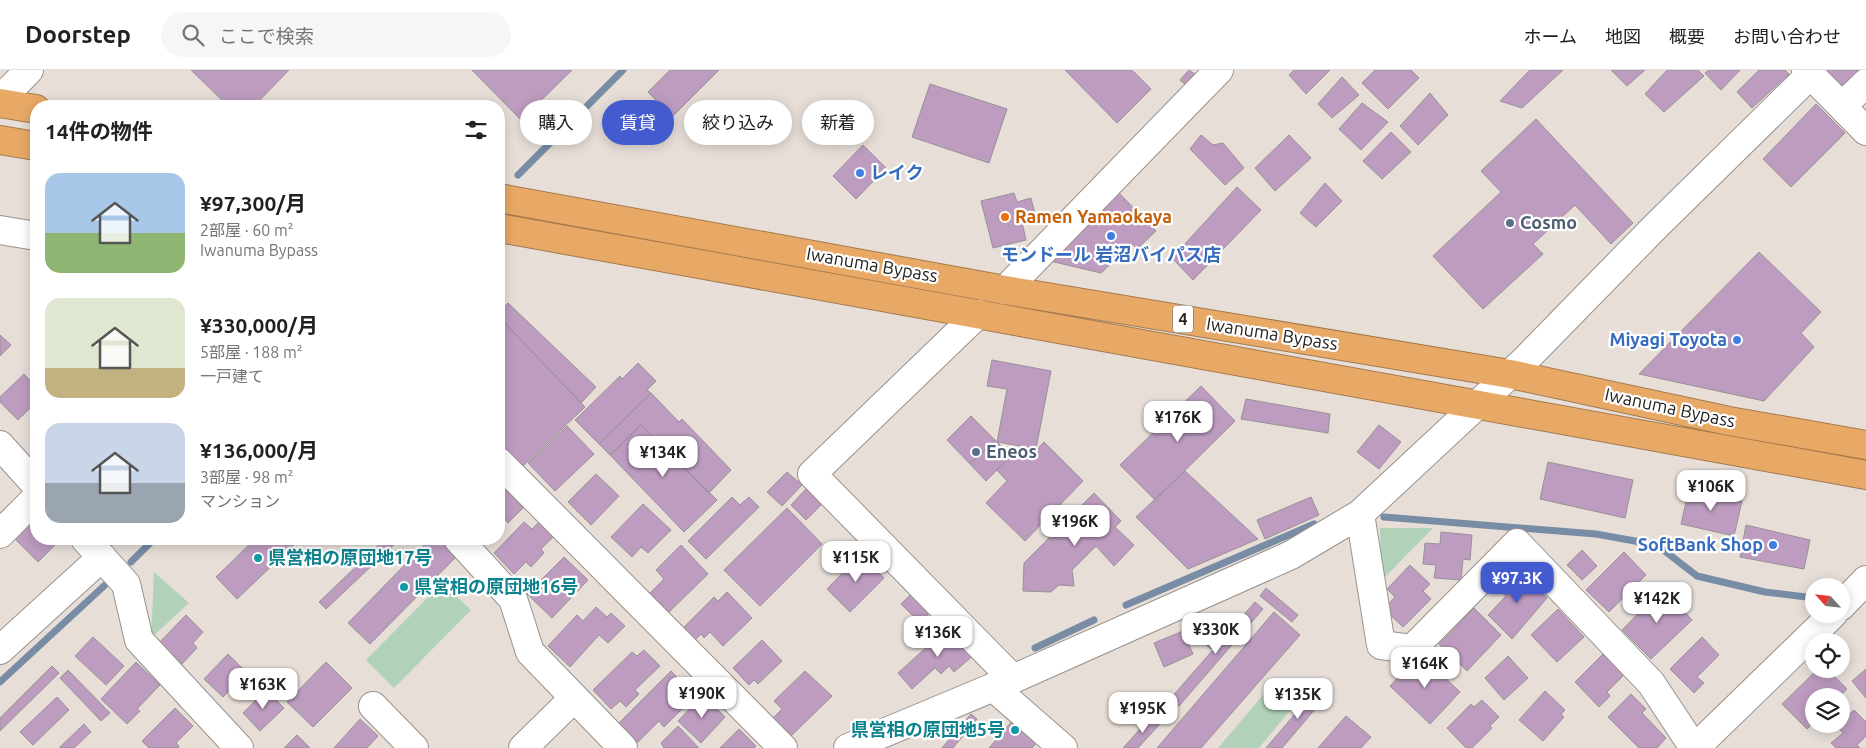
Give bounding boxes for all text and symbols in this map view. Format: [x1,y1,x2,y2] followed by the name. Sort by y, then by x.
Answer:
[161,12,511,57] search box
[25,21,131,48] text: Doorstep
[179,21,207,49] icon: search
[219,25,314,47] text: ここで検索
[1524,26,1577,46] text: ホーム
[1605,26,1641,46] text: 地図
[1669,26,1705,46] text: 概要
[1733,26,1841,46] text: お問い合わせ
[520,100,592,145] chip: 購入
[602,100,674,145] chip: 賃貸
[684,100,792,145] chip: 絞り込み
[802,100,874,145] chip: 新着
[462,116,490,144] icon: filters
[45,119,153,143] text: 14件の物件
[870,162,924,182] place label: レイク
[854,167,866,179] marker: レイク
[200,191,306,215] text: ¥97,300/月
[85,193,145,253] icon: home
[1015,206,1172,226] place label: Ramen Yamaokaya
[999,211,1011,223] marker: Ramen Yamaokaya
[1520,212,1577,232] place label: Cosmo
[1504,217,1516,229] marker: Cosmo
[200,221,294,239] text: 2部屋 · 60 m²
[1105,230,1117,242] marker: モンドール 岩沼バイパス店
[200,241,318,259] text: Iwanuma Bypass
[805,243,939,285] street label: Iwanuma Bypass
[1001,244,1221,264] place label: モンドール 岩沼バイパス店
[1173,305,1193,332] road number: 4
[200,313,318,337] text: ¥330,000/月
[1205,313,1339,353] street label: Iwanuma Bypass
[85,318,145,378] icon: home
[1609,329,1727,349] place label: Miyagi Toyota
[1731,334,1743,346] marker: Miyagi Toyota
[200,343,303,361] text: 5部屋 · 188 m²
[200,367,264,385] text: 一戸建て
[1603,383,1737,431] street label: Iwanuma Bypass
[1143,400,1213,443] pin: ¥176K
[1155,408,1201,426] text: ¥176K
[628,436,698,478] pin: ¥134K
[200,438,318,462] text: ¥136,000/月
[986,441,1037,461] place label: Eneos
[85,443,145,503] icon: home
[640,443,686,461] text: ¥134K
[970,446,982,458] marker: Eneos
[200,468,294,486] text: 3部屋 · 98 m²
[1676,470,1746,512] pin: ¥106K
[1688,477,1734,495] text: ¥106K
[200,492,280,510] text: マンション
[1040,504,1110,547] pin: ¥196K
[1052,512,1098,530] text: ¥196K
[1638,534,1763,554] place label: SoftBank Shop
[1767,539,1779,551] marker: SoftBank Shop
[821,540,891,583] pin: ¥115K
[268,547,432,567] place label: 県営相の原団地17号
[833,548,879,566] text: ¥115K
[252,552,264,564] marker: 県営相の原団地17号
[1476,562,1558,604] pin: ¥97.3K
[1492,569,1542,587] text: ¥97.3K
[414,576,578,596] place label: 県営相の原団地16号
[1805,578,1850,622] north arrow
[1805,578,1850,733] map controls
[398,581,410,593] marker: 県営相の原団地16号
[1622,582,1692,624] pin: ¥142K
[1634,589,1680,607] text: ¥142K
[1181,612,1251,655] pin: ¥330K
[903,616,973,658] pin: ¥136K
[1193,620,1239,638] text: ¥330K
[915,623,961,641] text: ¥136K
[1805,633,1850,678] button: locate
[1390,646,1460,689] pin: ¥164K
[1402,654,1448,672] text: ¥164K
[228,668,298,710] pin: ¥163K
[240,675,286,693] text: ¥163K
[667,676,737,719] pin: ¥190K
[1263,678,1333,720] pin: ¥135K
[679,684,725,702] text: ¥190K
[1275,685,1321,703] text: ¥135K
[1805,688,1850,733] button: layers
[1108,692,1178,734] pin: ¥195K
[1120,699,1166,717] text: ¥195K
[851,719,1005,739] place label: 県営相の原団地5号
[1009,724,1021,736] marker: 県営相の原団地5号

